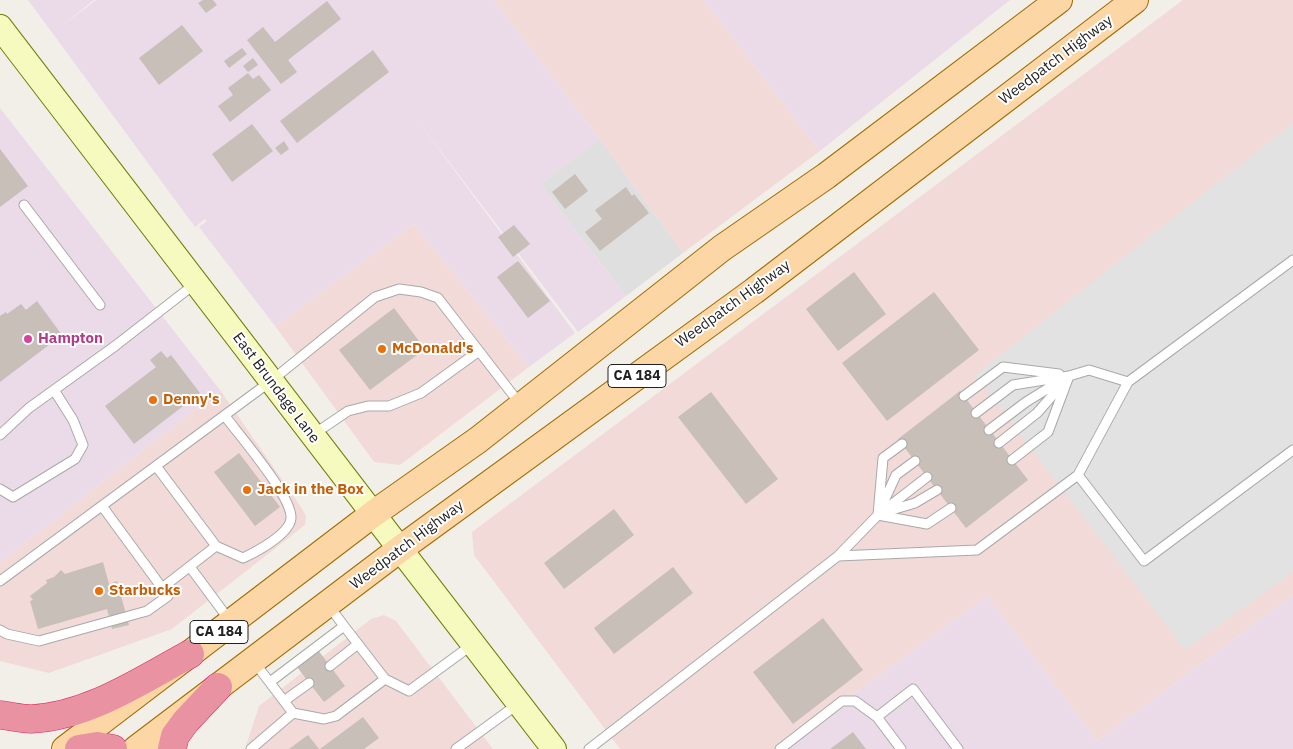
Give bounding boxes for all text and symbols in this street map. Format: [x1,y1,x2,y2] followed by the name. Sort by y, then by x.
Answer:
[996,11,1116,109] street label: Weedpatch Highway
[672,256,794,352] street label: Weedpatch Highway
[229,329,323,447] street label: East Brundage Lane
[38,330,103,348] place label: Hampton
[22,333,34,345] marker: Hampton
[392,340,474,358] place label: McDonald's
[376,343,388,355] marker: McDonald's
[608,364,666,388] road number: CA 184
[163,391,220,409] place label: Denny's
[147,394,159,406] marker: Denny's
[257,481,364,499] place label: Jack in the Box
[241,484,253,496] marker: Jack in the Box
[347,496,467,594] street label: Weedpatch Highway
[109,582,181,600] place label: Starbucks
[93,585,105,597] marker: Starbucks
[190,620,248,644] road number: CA 184

